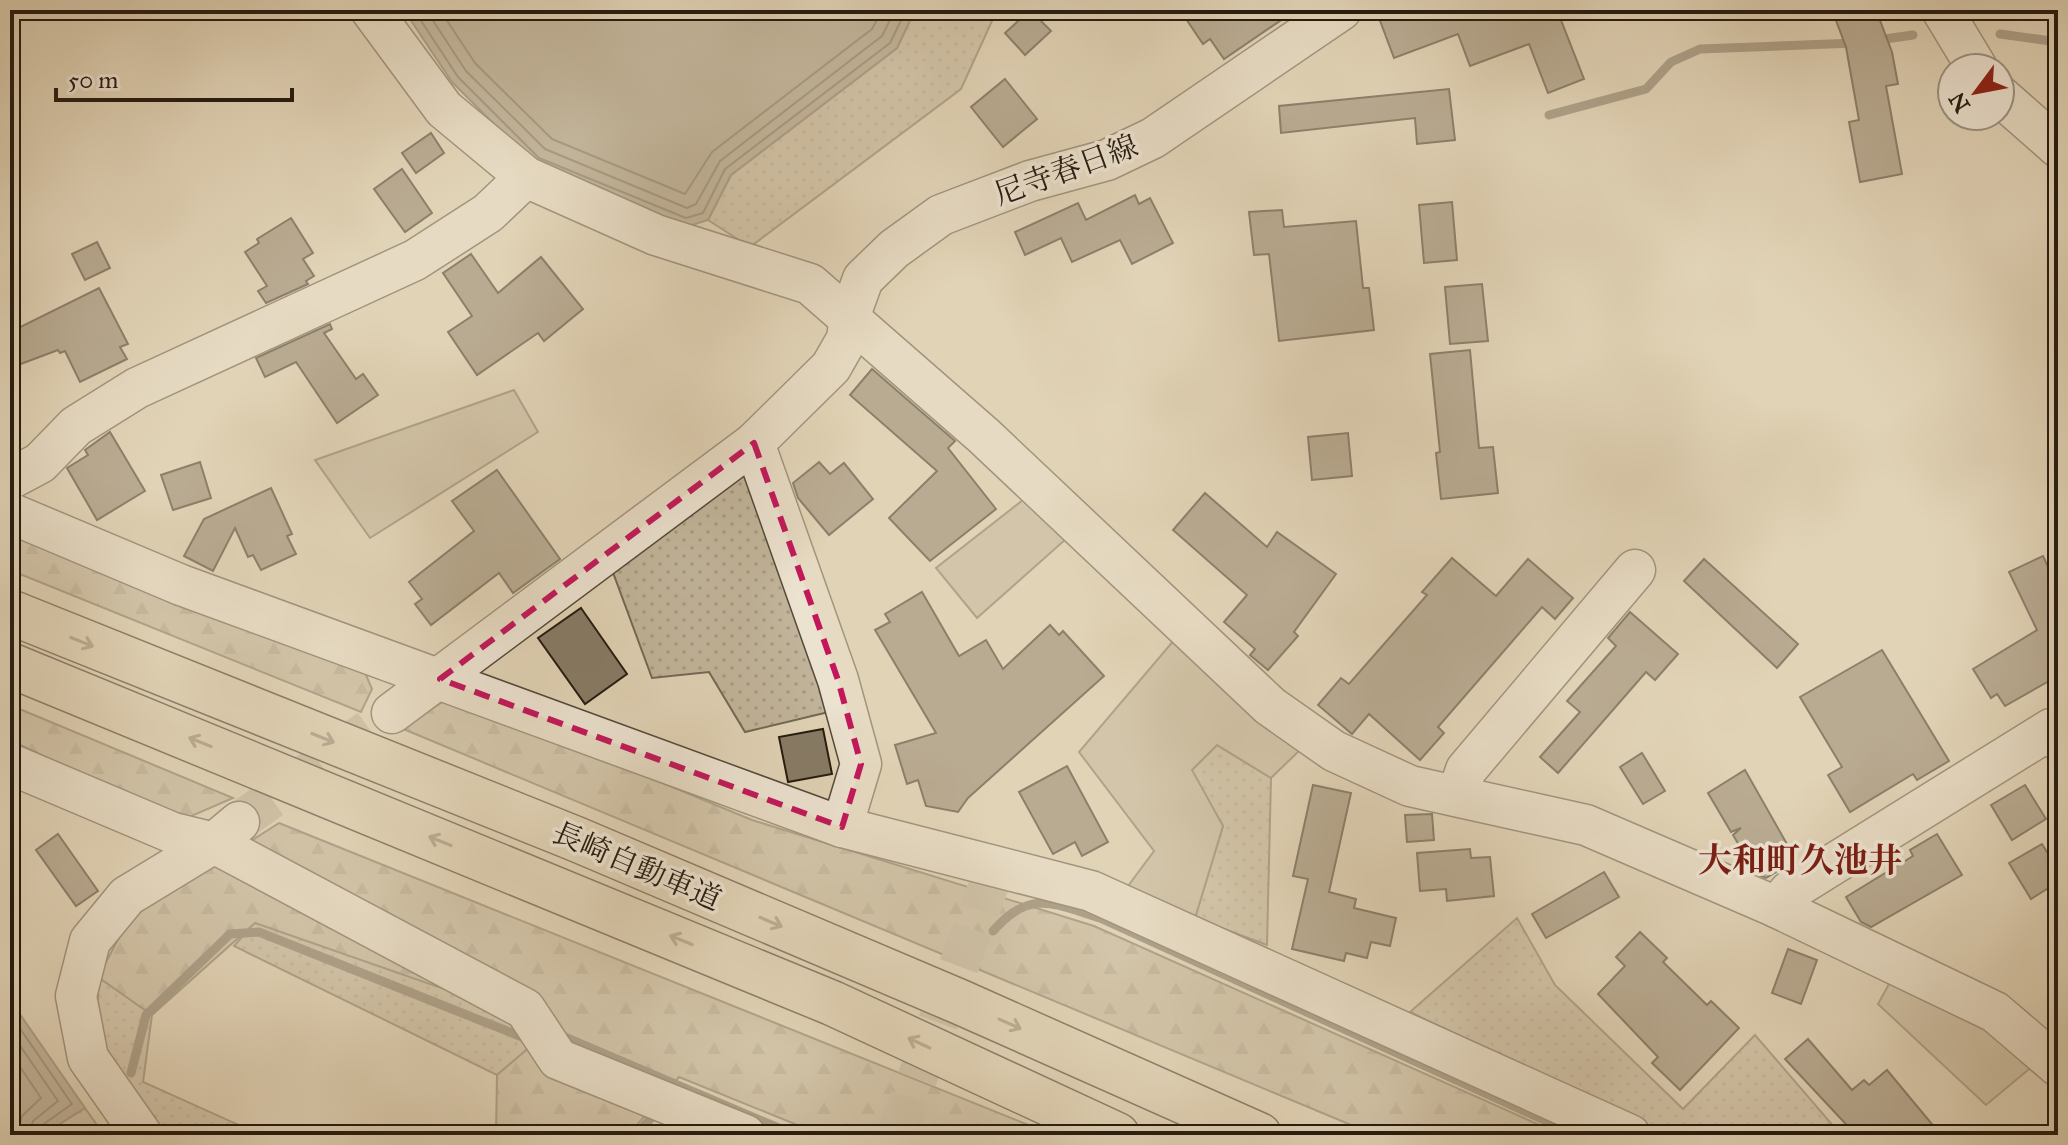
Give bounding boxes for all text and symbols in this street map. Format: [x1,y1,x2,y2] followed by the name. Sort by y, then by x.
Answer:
[56,52,292,102] scale bar
[1936,52,2016,132] north arrow
[68,65,118,95] text: 50 m
[1943,87,1976,117] text: N
[989,127,1143,213] street label: 尼寺春日線
[69,635,94,650] one-way arrow
[310,732,335,746] one-way arrow
[188,734,213,748] one-way arrow
[547,814,727,918] street label: 長崎自動車道
[429,833,453,847] one-way arrow
[1698,840,1902,881] district label: 大和町久池井
[758,916,783,931] one-way arrow
[669,932,694,946] one-way arrow
[997,1018,1022,1033] one-way arrow
[908,1035,932,1050] one-way arrow

